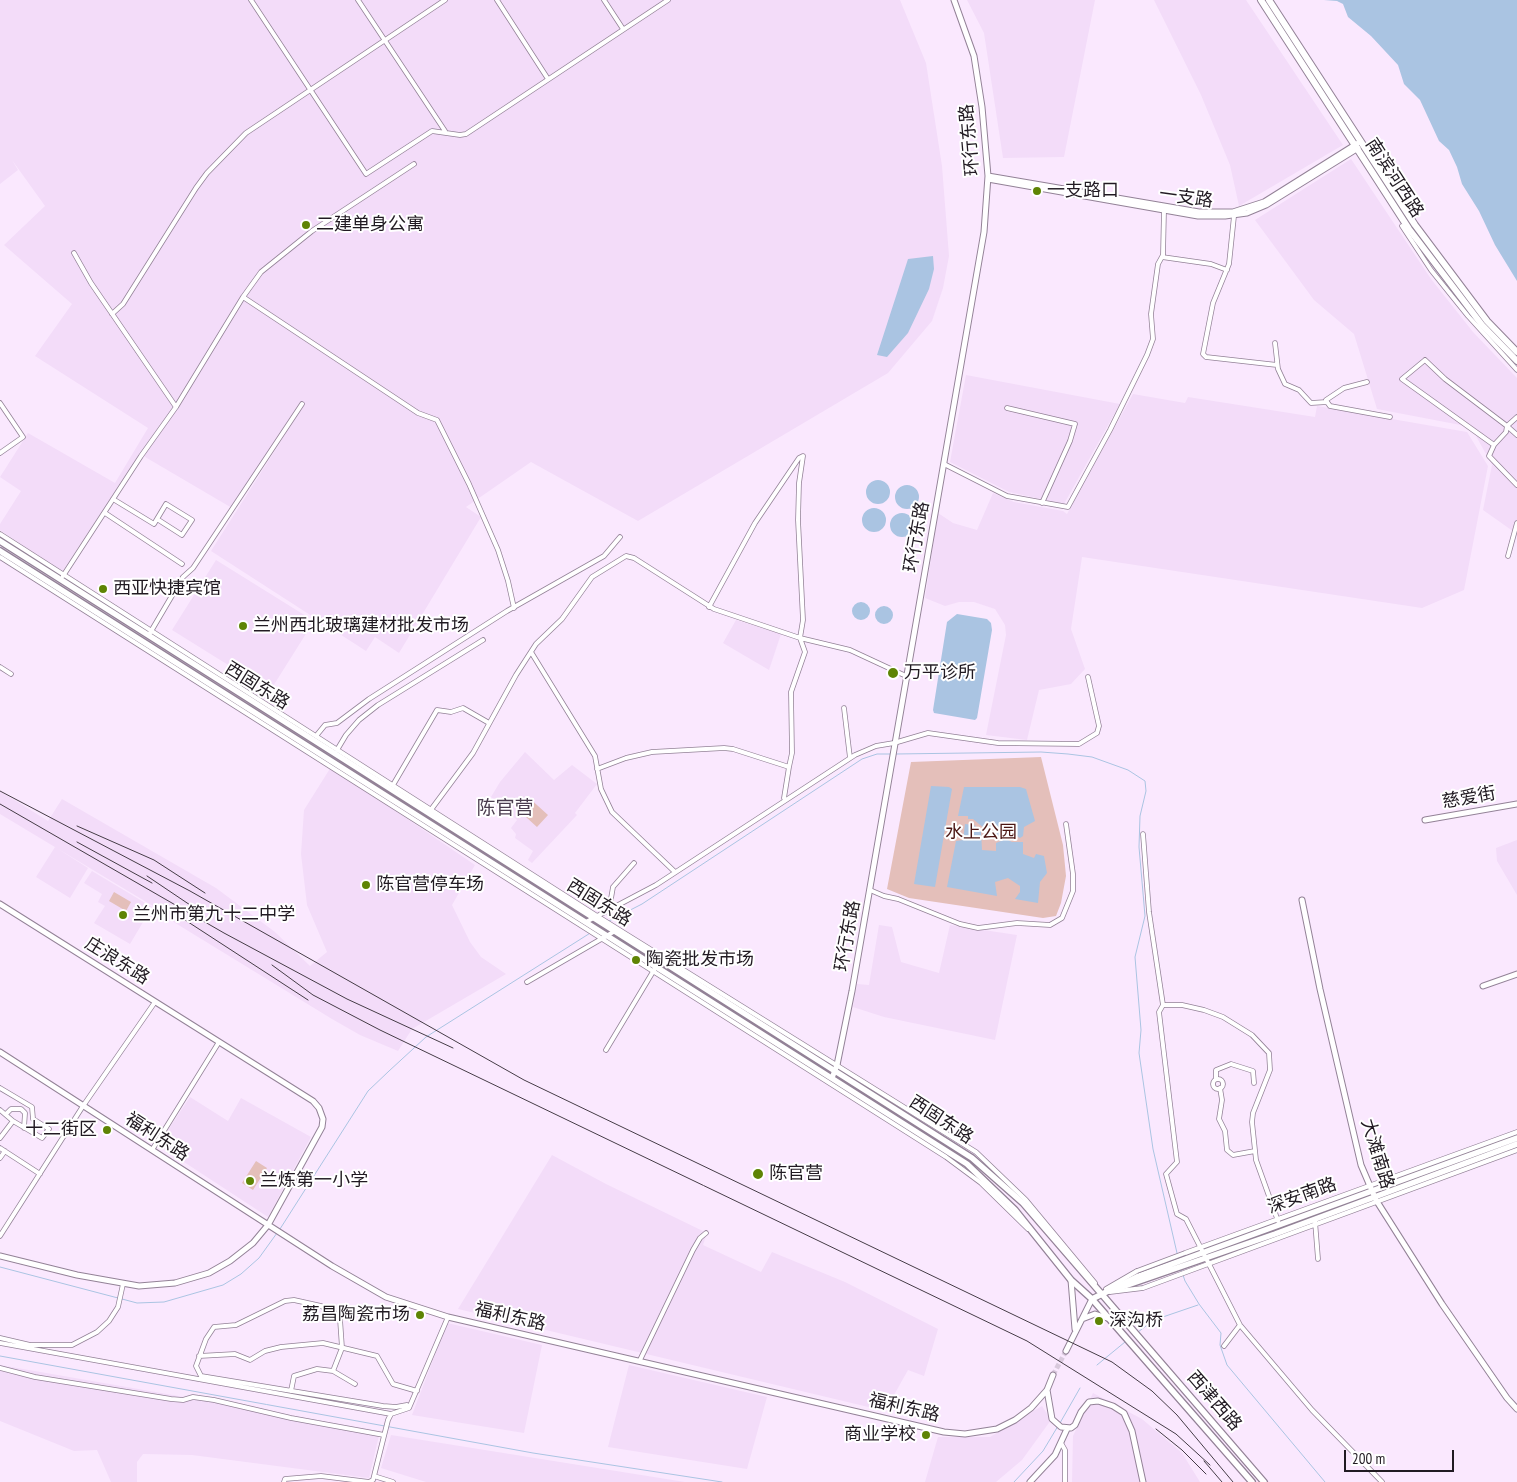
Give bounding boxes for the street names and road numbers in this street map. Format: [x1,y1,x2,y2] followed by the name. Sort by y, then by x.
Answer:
[956,103,984,177] street label: 环行东路
[1360,134,1428,222] street label: 南滨河西路
[1158,184,1214,212] street label: 一支路
[900,500,934,574] street label: 环行东路
[221,658,293,714] street label: 西固东路
[1441,783,1497,813] street label: 慈爱街
[563,875,635,931] street label: 西固东路
[831,899,865,973] street label: 环行东路
[81,933,153,989] street label: 庄浪东路
[905,1091,977,1149] street label: 西固东路
[121,1108,193,1166] street label: 福利东路
[1356,1116,1398,1192] street label: 大滩南路
[1264,1174,1340,1218] street label: 深安南路
[472,1298,548,1336] street label: 福利东路
[1182,1367,1246,1435] street label: 西津西路
[866,1389,942,1427] street label: 福利东路

